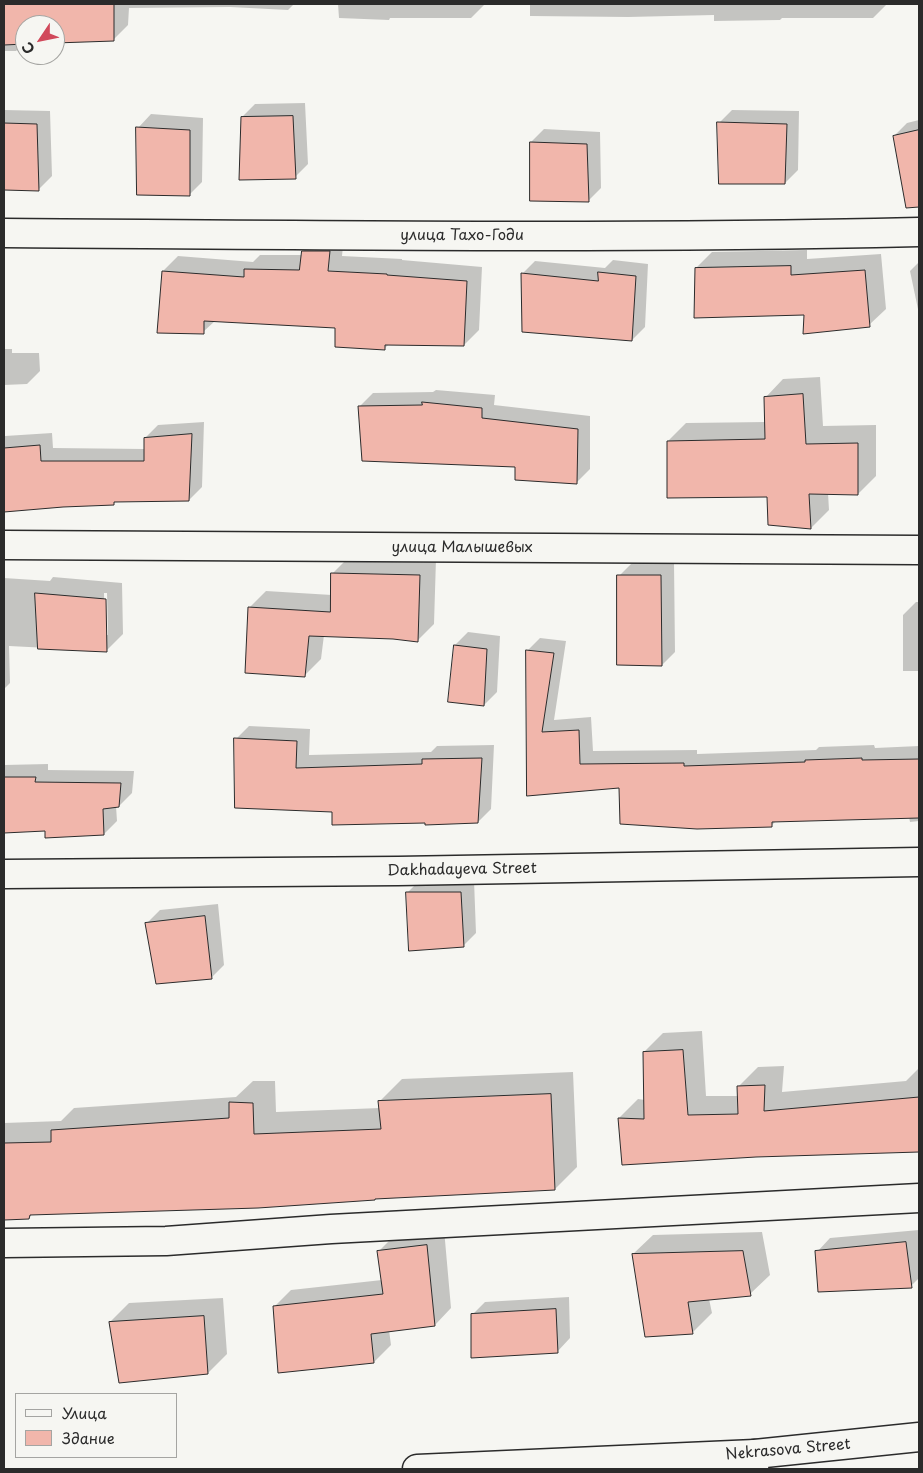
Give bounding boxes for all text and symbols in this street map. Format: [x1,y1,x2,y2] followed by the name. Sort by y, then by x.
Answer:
[15,15,65,65] north arrow
[16,38,40,58] text: С
[400,227,524,245] street label: улица Тахо-Годи
[391,539,533,557] street label: улица Малышевых
[387,860,537,880] street label: Dakhadayeva Street
[15,1393,178,1458] legend
[62,1401,107,1424] text: Улица
[62,1426,115,1449] text: Здание
[725,1436,851,1464] street label: Nekrasova Street

